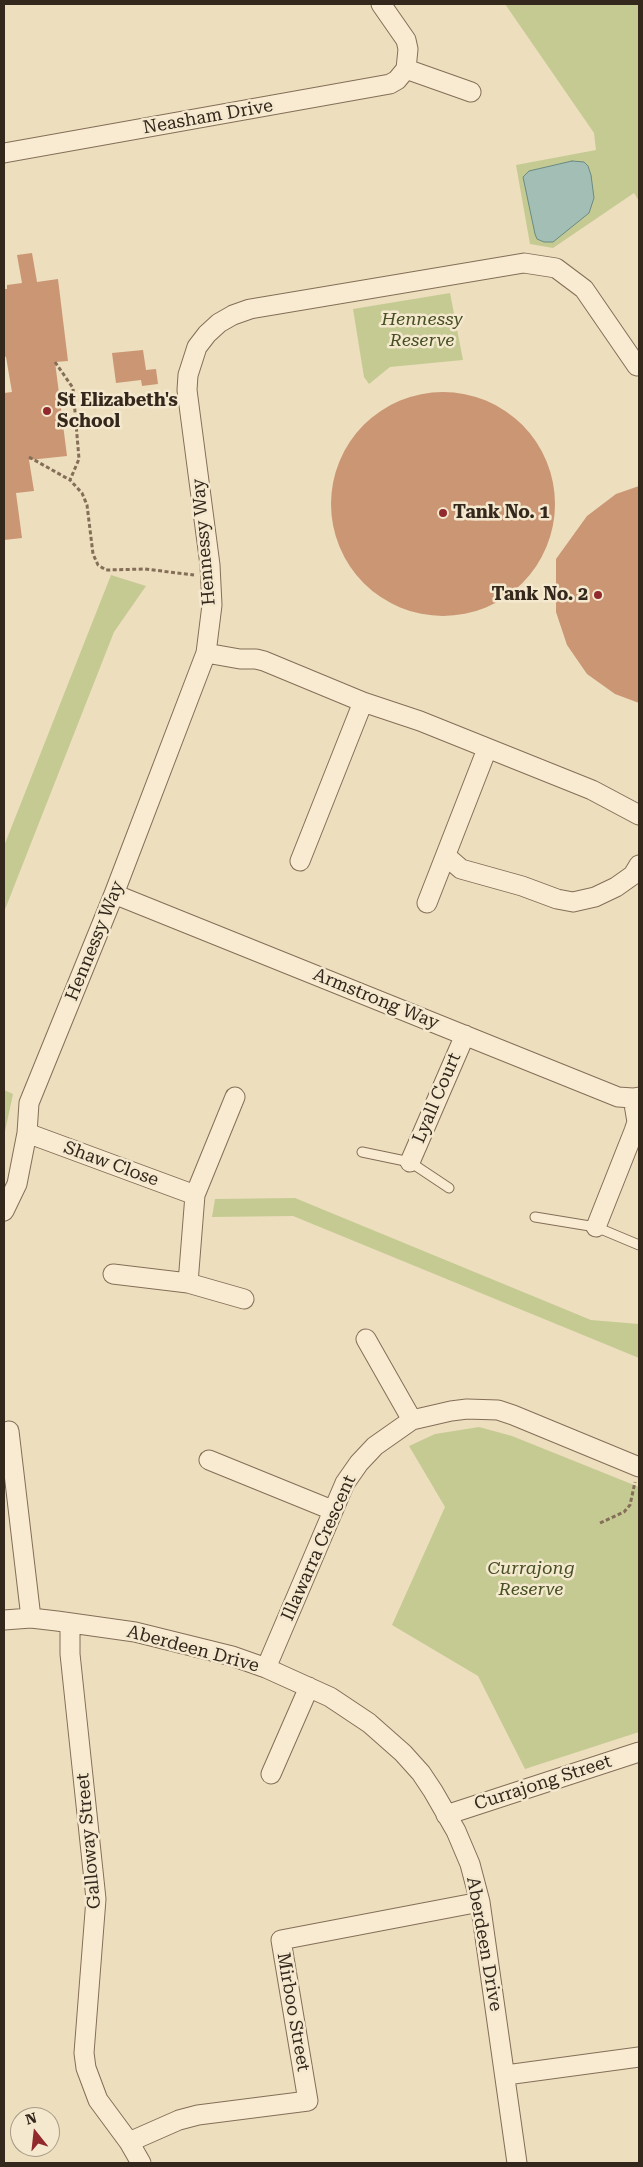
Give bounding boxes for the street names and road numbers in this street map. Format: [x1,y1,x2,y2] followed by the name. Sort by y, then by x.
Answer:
[141,95,275,139] street label: Neasham Drive
[188,478,220,606] street label: Hennessy Way
[61,878,129,1004] street label: Hennessy Way
[310,964,442,1034] street label: Armstrong Way
[408,1049,466,1147] street label: Lyall Court
[61,1137,161,1191] street label: Shaw Close
[277,1472,361,1624] street label: Illawarra Crescent
[124,1621,262,1677] street label: Aberdeen Drive
[472,1751,614,1815] street label: Currajong Street
[72,1772,106,1910] street label: Galloway Street
[462,1875,506,2013] street label: Aberdeen Drive
[272,1951,314,2073] street label: Mirboo Street

